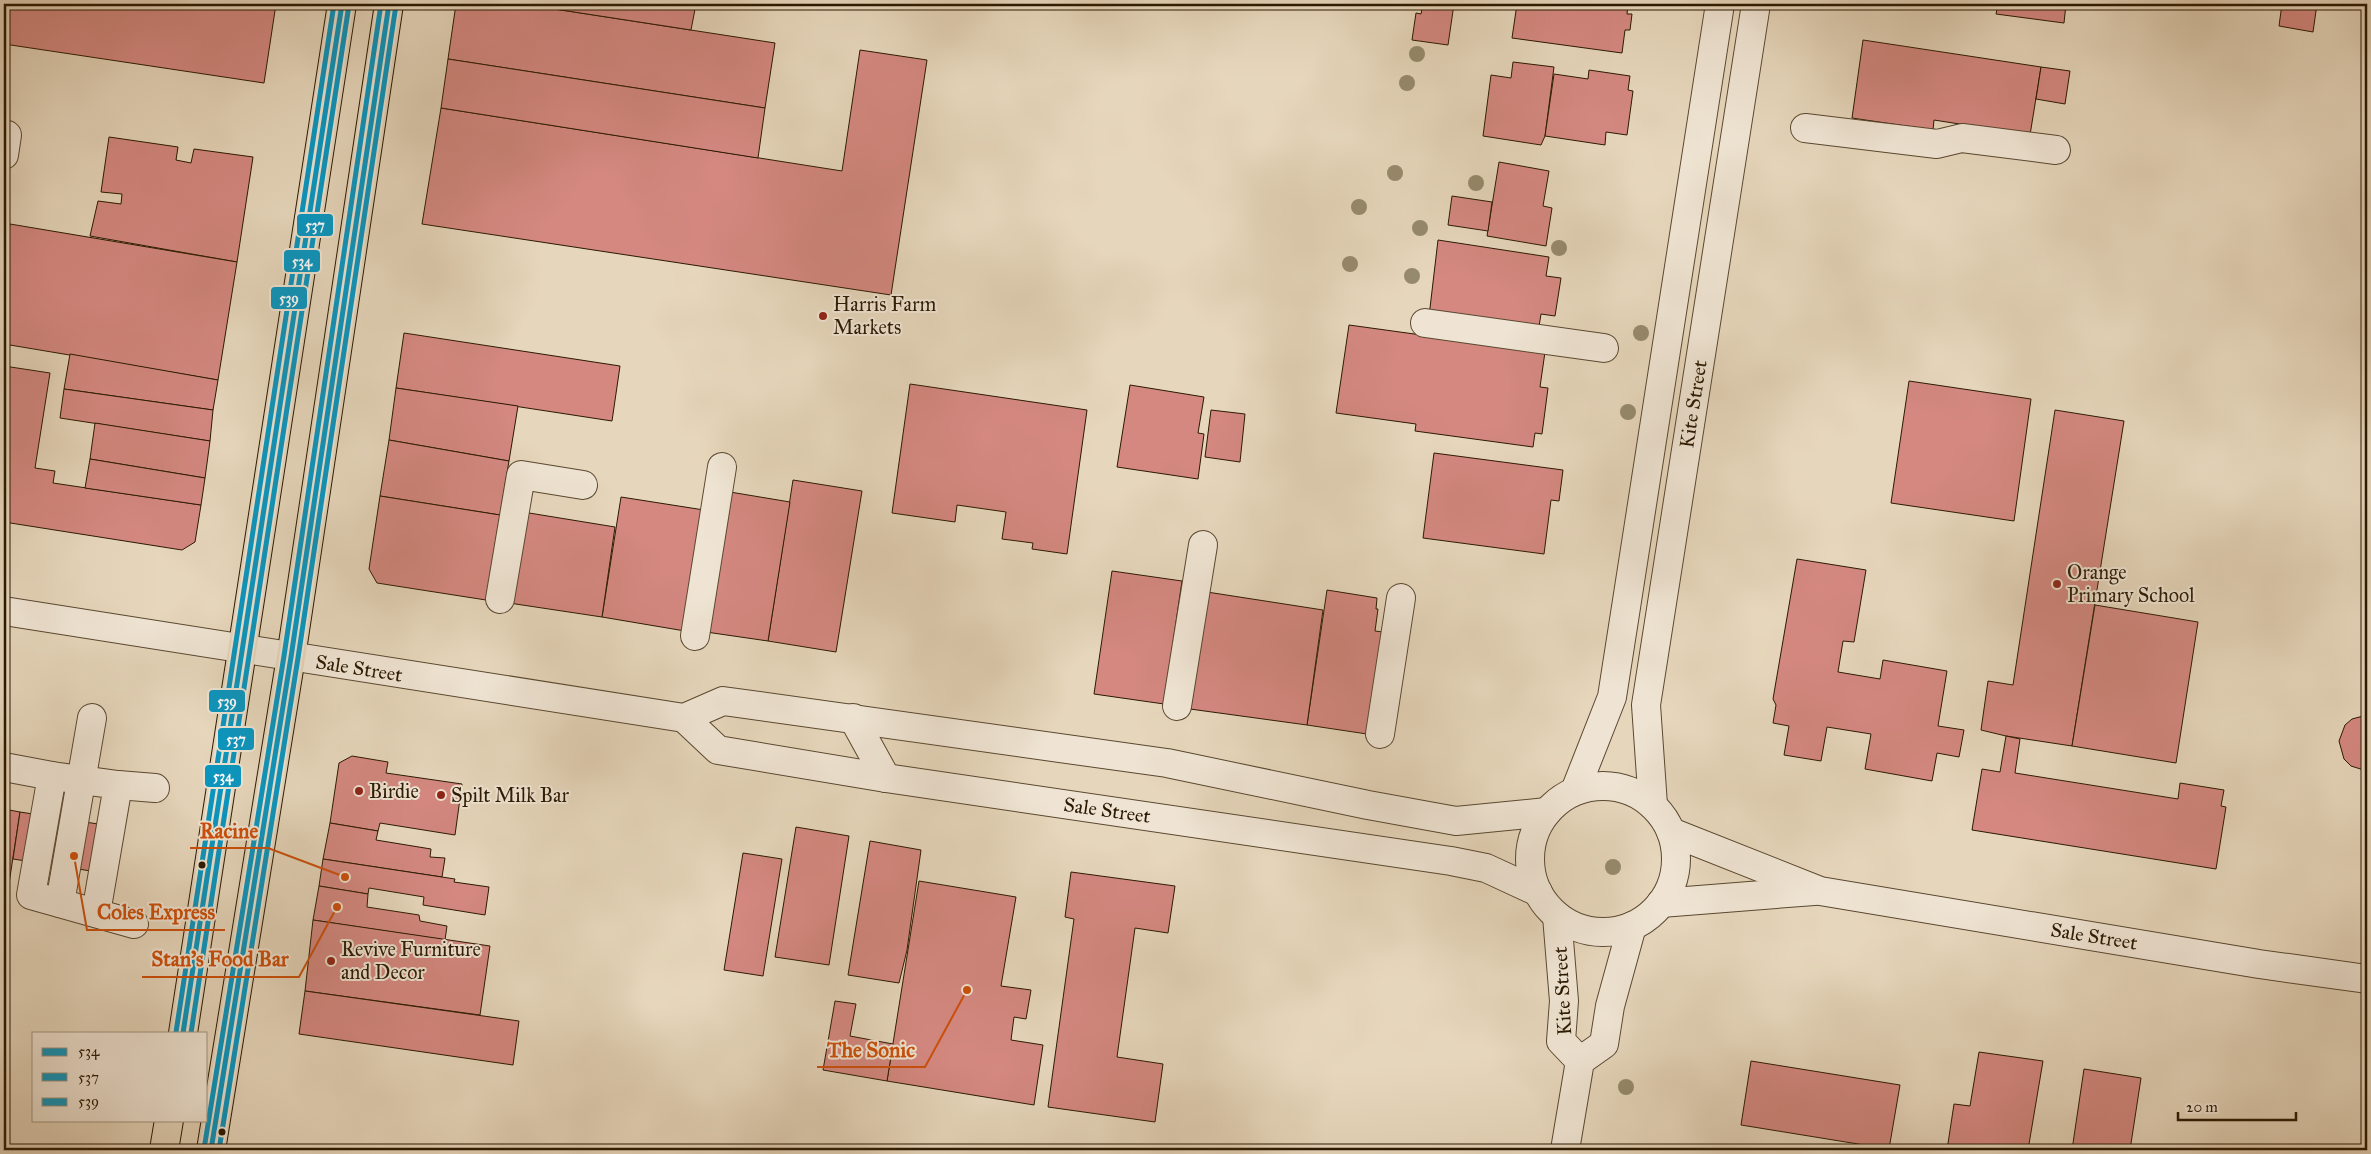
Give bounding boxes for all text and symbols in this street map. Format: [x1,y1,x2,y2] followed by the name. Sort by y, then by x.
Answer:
[296,213,334,237] line badge: 537
[305,217,325,235] text: 537
[283,249,321,273] line badge: 534
[292,253,313,271] text: 534
[270,286,308,310] line badge: 539
[279,290,299,308] text: 539
[833,292,936,339] place label: Harris Farm Markets
[817,310,829,322] marker: Harris Farm Markets
[1674,358,1712,450] street label: Kite Street
[2067,560,2195,607] place label: Orange Primary School
[2051,578,2063,590] marker: Orange Primary School
[314,649,404,687] street label: Sale Street
[208,689,246,713] line badge: 539
[217,693,237,711] text: 539
[217,727,255,751] line badge: 537
[226,731,246,749] text: 537
[204,764,242,788] line badge: 534
[213,768,234,786] text: 534
[369,779,419,803] place label: Birdie
[451,783,570,807] place label: Spilt Milk Bar
[353,785,365,797] marker: Birdie
[435,789,447,801] marker: Spilt Milk Bar
[1062,792,1152,828] street label: Sale Street
[190,812,268,848] callout: Racine
[200,818,258,844] text: Racine
[197,860,207,870] unlabelled marker
[87,894,225,930] callout: Coles Express
[97,899,215,925] text: Coles Express
[2049,917,2139,955] street label: Sale Street
[341,937,481,984] place label: Revive Furniture and Decor
[142,941,299,977] callout: Stan's Food Bar
[151,946,290,972] text: Stan's Food Bar
[1548,946,1576,1036] street label: Kite Street
[325,955,337,967] marker: Revive Furniture and Decor
[817,1031,925,1067] callout: The Sonic
[32,1032,208,1122] legend
[826,1037,915,1063] text: The Sonic
[78,1042,100,1060] text: 534
[78,1068,99,1086] text: 537
[2178,1089,2296,1121] scale bar
[78,1092,99,1110] text: 539
[2186,1098,2218,1116] text: 20 m
[217,1127,227,1137] unlabelled marker

